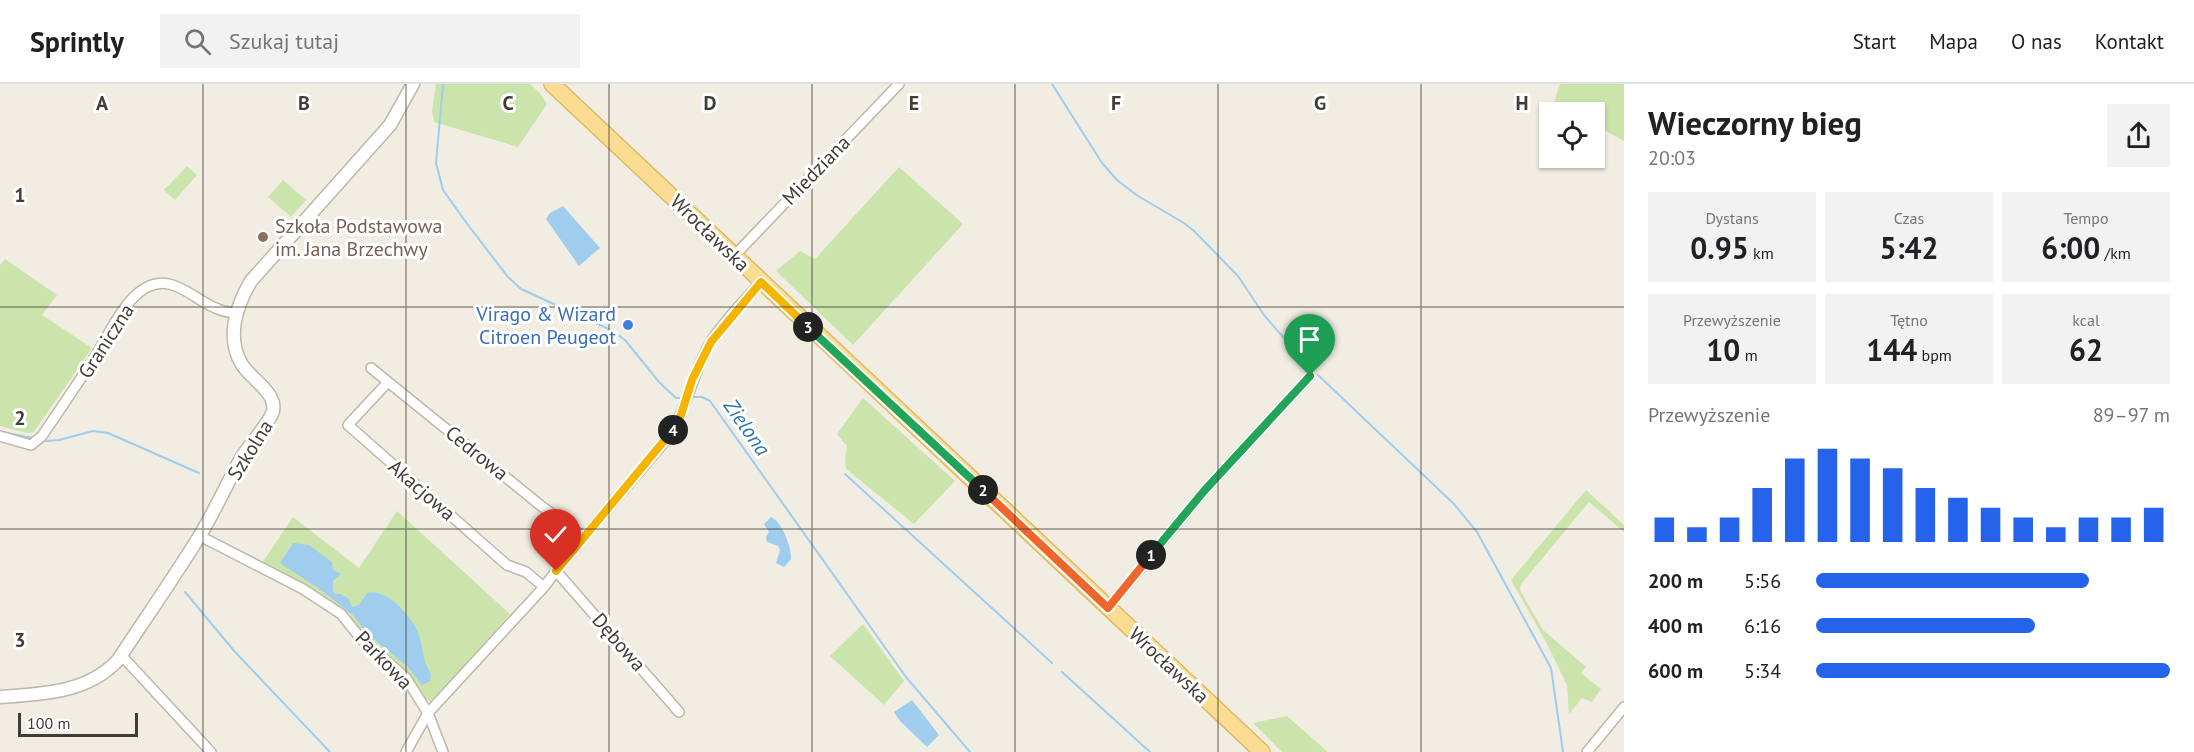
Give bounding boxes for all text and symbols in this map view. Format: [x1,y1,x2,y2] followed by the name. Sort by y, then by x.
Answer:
[160,14,580,68] search box
[30,23,124,60] text: Sprintly
[181,25,214,58] icon: search
[229,27,339,55] text: Szukaj tutaj
[1853,28,1896,55] text: Start
[1929,28,1978,55] text: Mapa
[2011,28,2062,55] text: O nas
[2095,28,2164,55] text: Kontakt
[96,90,109,116] text: A
[298,90,310,116] text: B
[502,90,514,116] text: C
[704,90,717,116] text: D
[909,90,919,116] text: E
[1111,90,1121,116] text: F
[1314,90,1326,116] text: G
[1515,90,1529,116] text: H
[1648,101,1862,144] text: Wieczorny bieg
[1539,102,1605,168] map controls
[1539,102,1605,168] button: locate
[2107,104,2170,167] button: share
[776,130,856,210] street label: Miedziana
[1648,145,1696,171] text: 20:03
[14,182,26,208] text: 1
[665,189,755,277] street label: Wrocławska
[1705,208,1759,228] text: Dystans
[1894,208,1924,228] text: Czas
[2063,208,2109,228] text: Tempo
[275,213,442,262] place label: Szkoła Podstawowa im. Jana Brzechwy
[1690,228,1749,267] text: 0.95
[1879,228,1939,267] text: 5:42
[2041,228,2100,267] text: 6:00
[256,230,270,244] marker: Szkoła Podstawowa im. Jana Brzechwy
[1749,243,1774,263] text: km
[2100,243,2131,263] text: /km
[72,299,140,383] street label: Graniczna
[475,301,616,350] place label: Virago & Wizard Citroen Peugeot
[1683,310,1781,330] text: Przewyższenie
[1890,310,1928,330] text: Tętno
[2072,310,2100,330] text: kcal
[793,312,823,342] pin: 3
[1284,314,1335,376] pin
[803,317,813,337] text: 3
[621,318,635,332] marker: Virago & Wizard Citroen Peugeot
[1293,323,1326,356] icon: arrive
[1706,330,1740,369] text: 10
[1866,330,1917,369] text: 144
[2069,330,2103,369] text: 62
[1740,345,1758,365] text: m
[1917,345,1952,365] text: bpm
[717,392,777,461] water label: Zielona
[1648,402,1770,428] text: Przewyższenie
[2093,402,2170,428] text: 89–97 m
[14,405,26,431] text: 2
[221,415,279,485] street label: Szkolna
[658,415,688,445] pin: 4
[440,420,514,486] street label: Cedrowa
[668,420,678,440] text: 4
[383,454,461,526] street label: Akacjowa
[968,475,998,505] pin: 2
[978,480,988,500] text: 2
[530,509,581,571] pin
[539,518,572,551] icon: check
[1136,540,1166,570] pin: 1
[1146,545,1156,565] text: 1
[1648,568,1703,594] text: 200 m
[1744,568,1781,594] text: 5:56
[586,607,652,677] street label: Dębowa
[1648,613,1703,639] text: 400 m
[1744,613,1781,639] text: 6:16
[1123,621,1215,709] street label: Wrocławska
[350,625,418,695] street label: Parkowa
[14,627,26,653] text: 3
[1648,658,1703,684] text: 600 m
[1744,658,1781,684] text: 5:34
[18,710,138,738] scale bar
[27,713,70,733] text: 100 m

